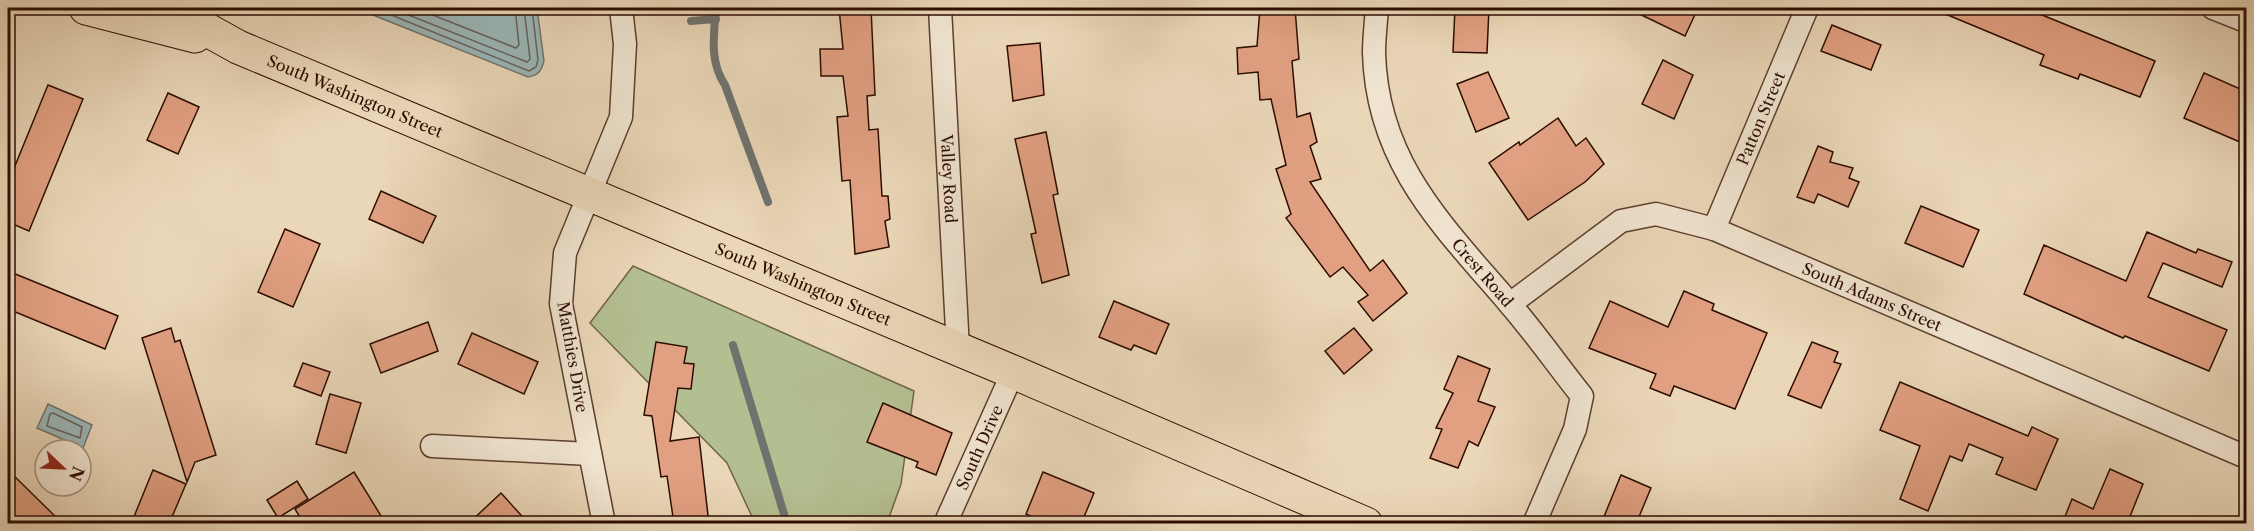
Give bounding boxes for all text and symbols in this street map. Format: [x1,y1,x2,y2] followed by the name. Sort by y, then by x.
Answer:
[264,50,446,142] street label: South Washington Street
[1732,68,1789,168] street label: Patton Street
[937,133,961,224] street label: Valley Road
[1448,234,1518,311] street label: Crest Road
[712,238,894,330] street label: South Washington Street
[1799,258,1945,336] street label: South Adams Street
[553,300,593,414] street label: Matthies Drive
[952,402,1007,493] street label: South Drive
[33,438,93,498] north arrow
[65,464,89,484] text: N

